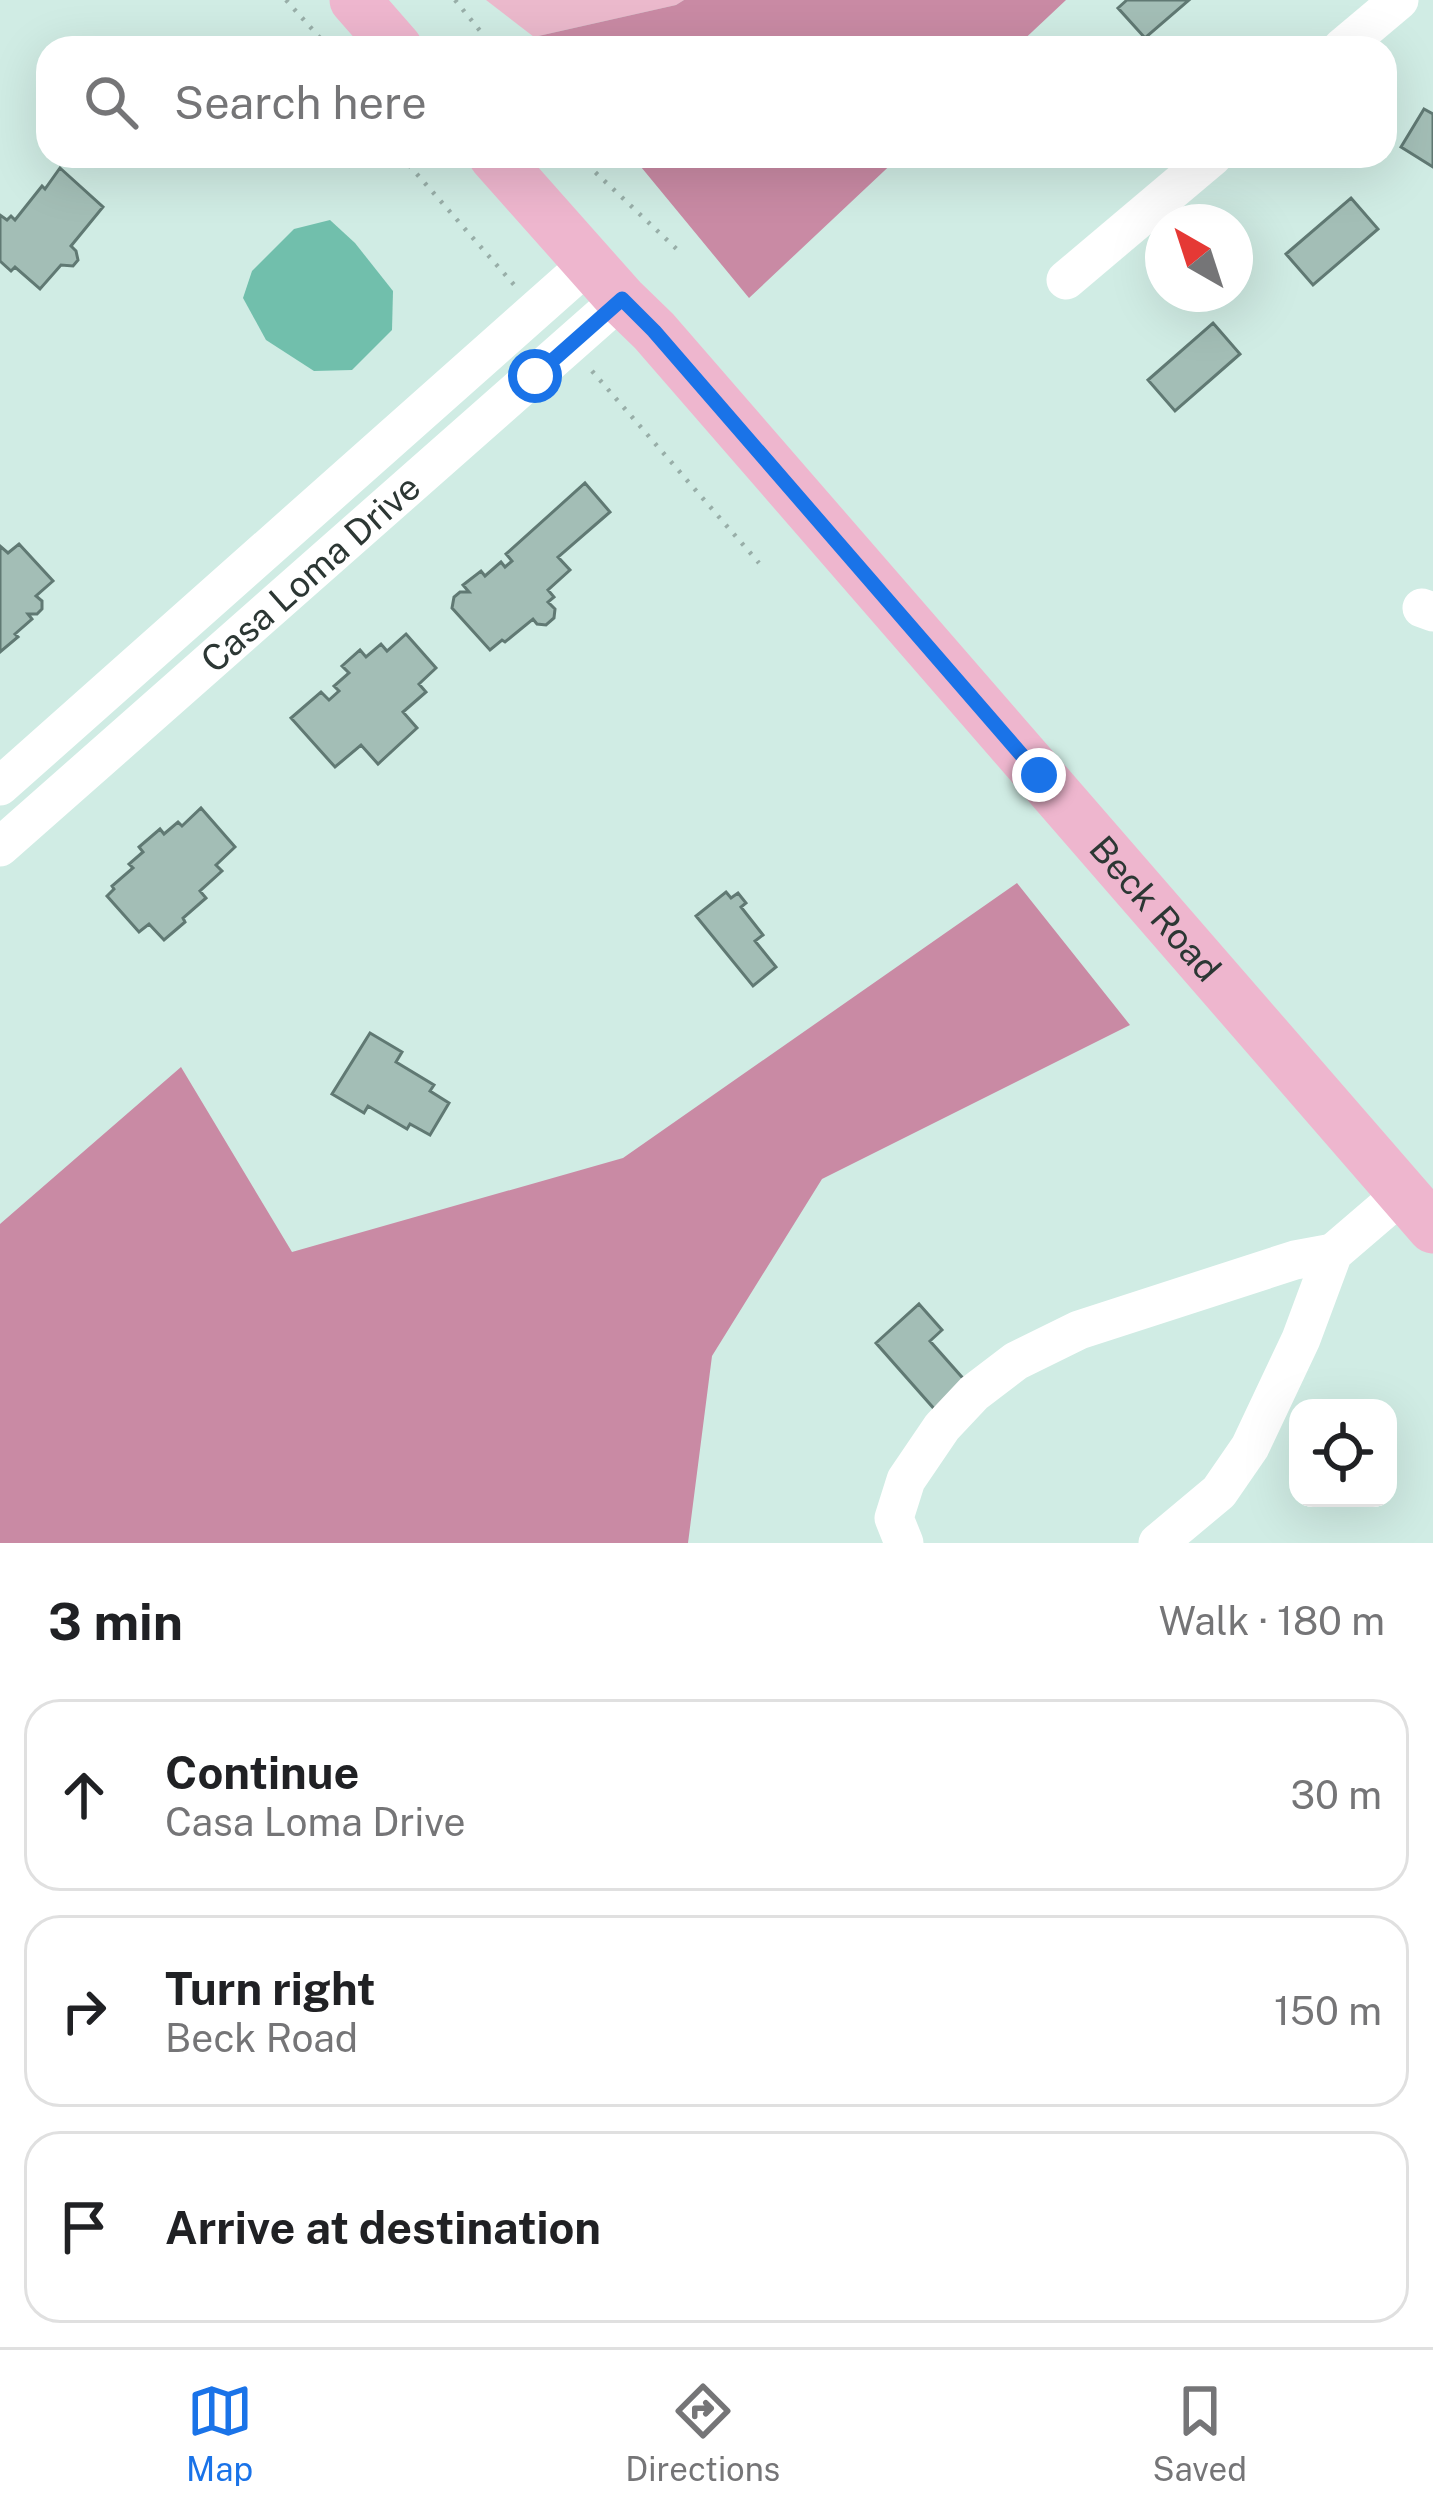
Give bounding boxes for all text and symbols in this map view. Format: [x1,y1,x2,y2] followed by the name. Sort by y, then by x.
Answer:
[36,36,1397,168] search box
[78,69,144,135] icon: search
[174,76,427,129] text: Search here
[1145,204,1253,312] north arrow
[508,349,562,403] route start
[192,465,428,681] street label: Casa Loma Drive
[1012,748,1066,802] route end
[1081,827,1230,989] street label: Beck Road
[1289,1399,1397,1507] map controls
[1289,1399,1397,1507] button: locate
[48,1592,183,1651] text: 3 min
[1159,1598,1385,1644] text: Walk · 180 m
[165,1746,359,1799] text: Continue
[51,1762,117,1828] icon: ahead
[1291,1772,1382,1818] text: 30 m
[165,1799,466,1845] text: Casa Loma Drive
[165,1962,376,2015] text: Turn right
[51,1978,117,2044] icon: right
[1274,1988,1382,2034] text: 150 m
[165,2015,358,2061] text: Beck Road
[51,2194,117,2260] icon: arrive
[165,2201,601,2254] text: Arrive at destination
[186,2378,253,2488] tab: Map
[625,2378,780,2488] tab: Directions
[1153,2378,1247,2488] tab: Saved

